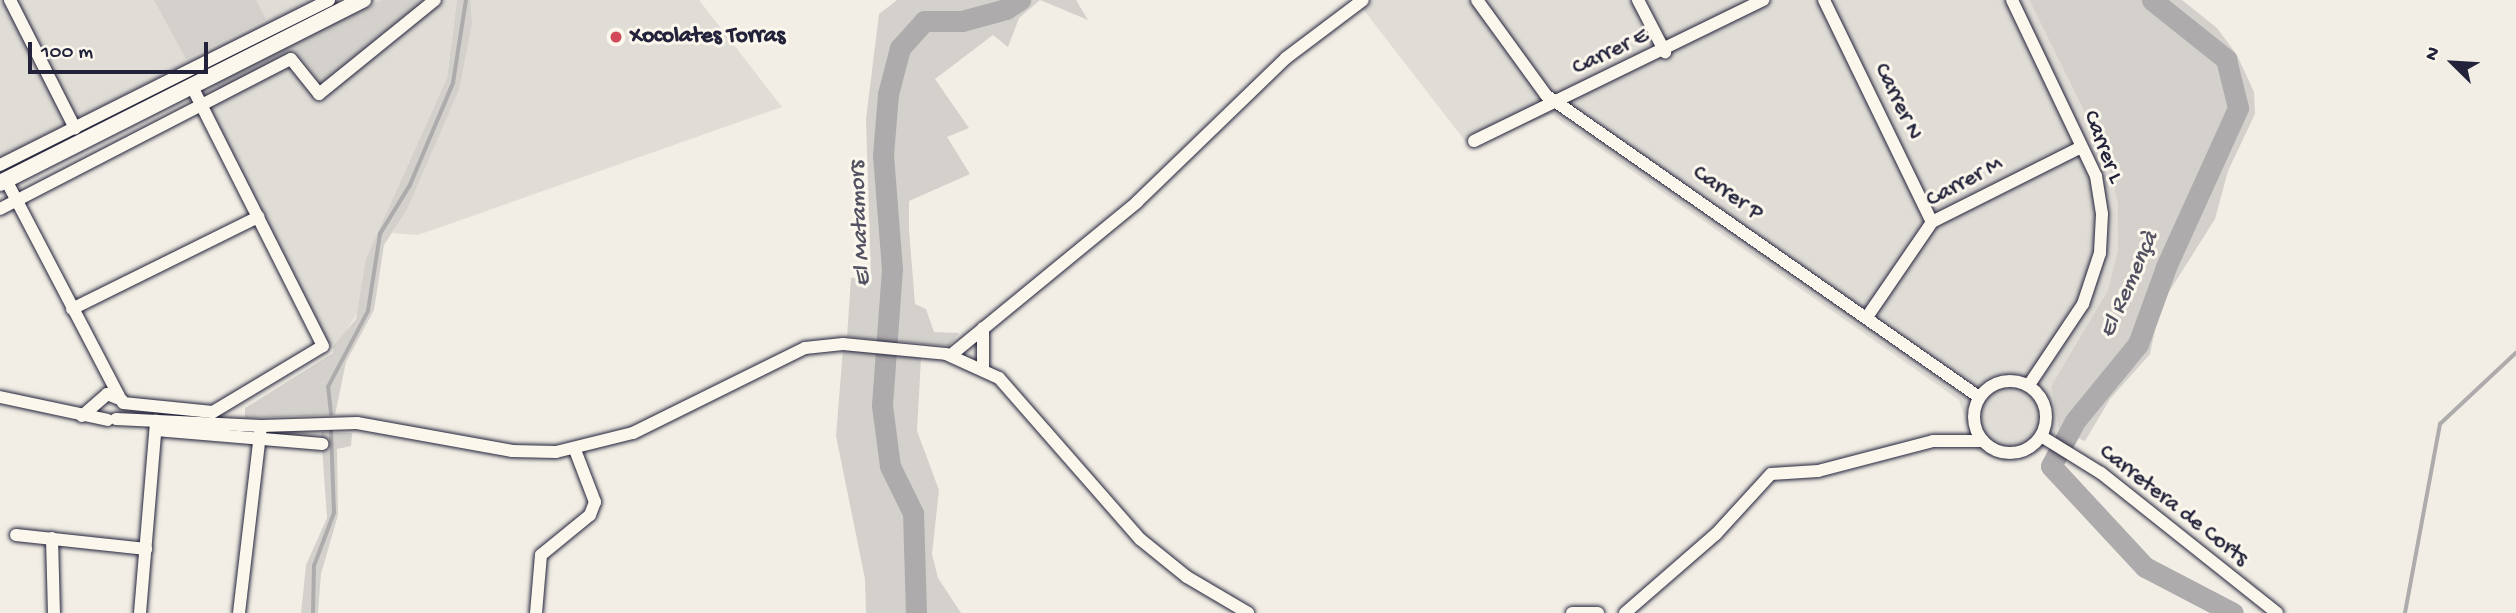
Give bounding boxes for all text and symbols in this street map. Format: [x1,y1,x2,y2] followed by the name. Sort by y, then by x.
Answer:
[630,23,785,51] place label: Xocolates Torras
[1568,23,1654,83] street label: Carrer E
[32,28,212,72] scale bar
[2418,28,2488,98] north arrow
[608,29,624,45] marker: Xocolates Torras
[41,41,93,66] text: 100 m
[2420,44,2446,65] text: N
[1867,59,1927,145] street label: Carrer N
[2076,107,2128,187] street label: Carrer L
[1922,151,2008,215] street label: Carrer M
[843,160,879,288] water label: El Matamors
[1686,160,1768,228] street label: Carrer P
[2094,227,2166,343] water label: El Remençà
[2093,439,2253,573] street label: Carretera de Corts

